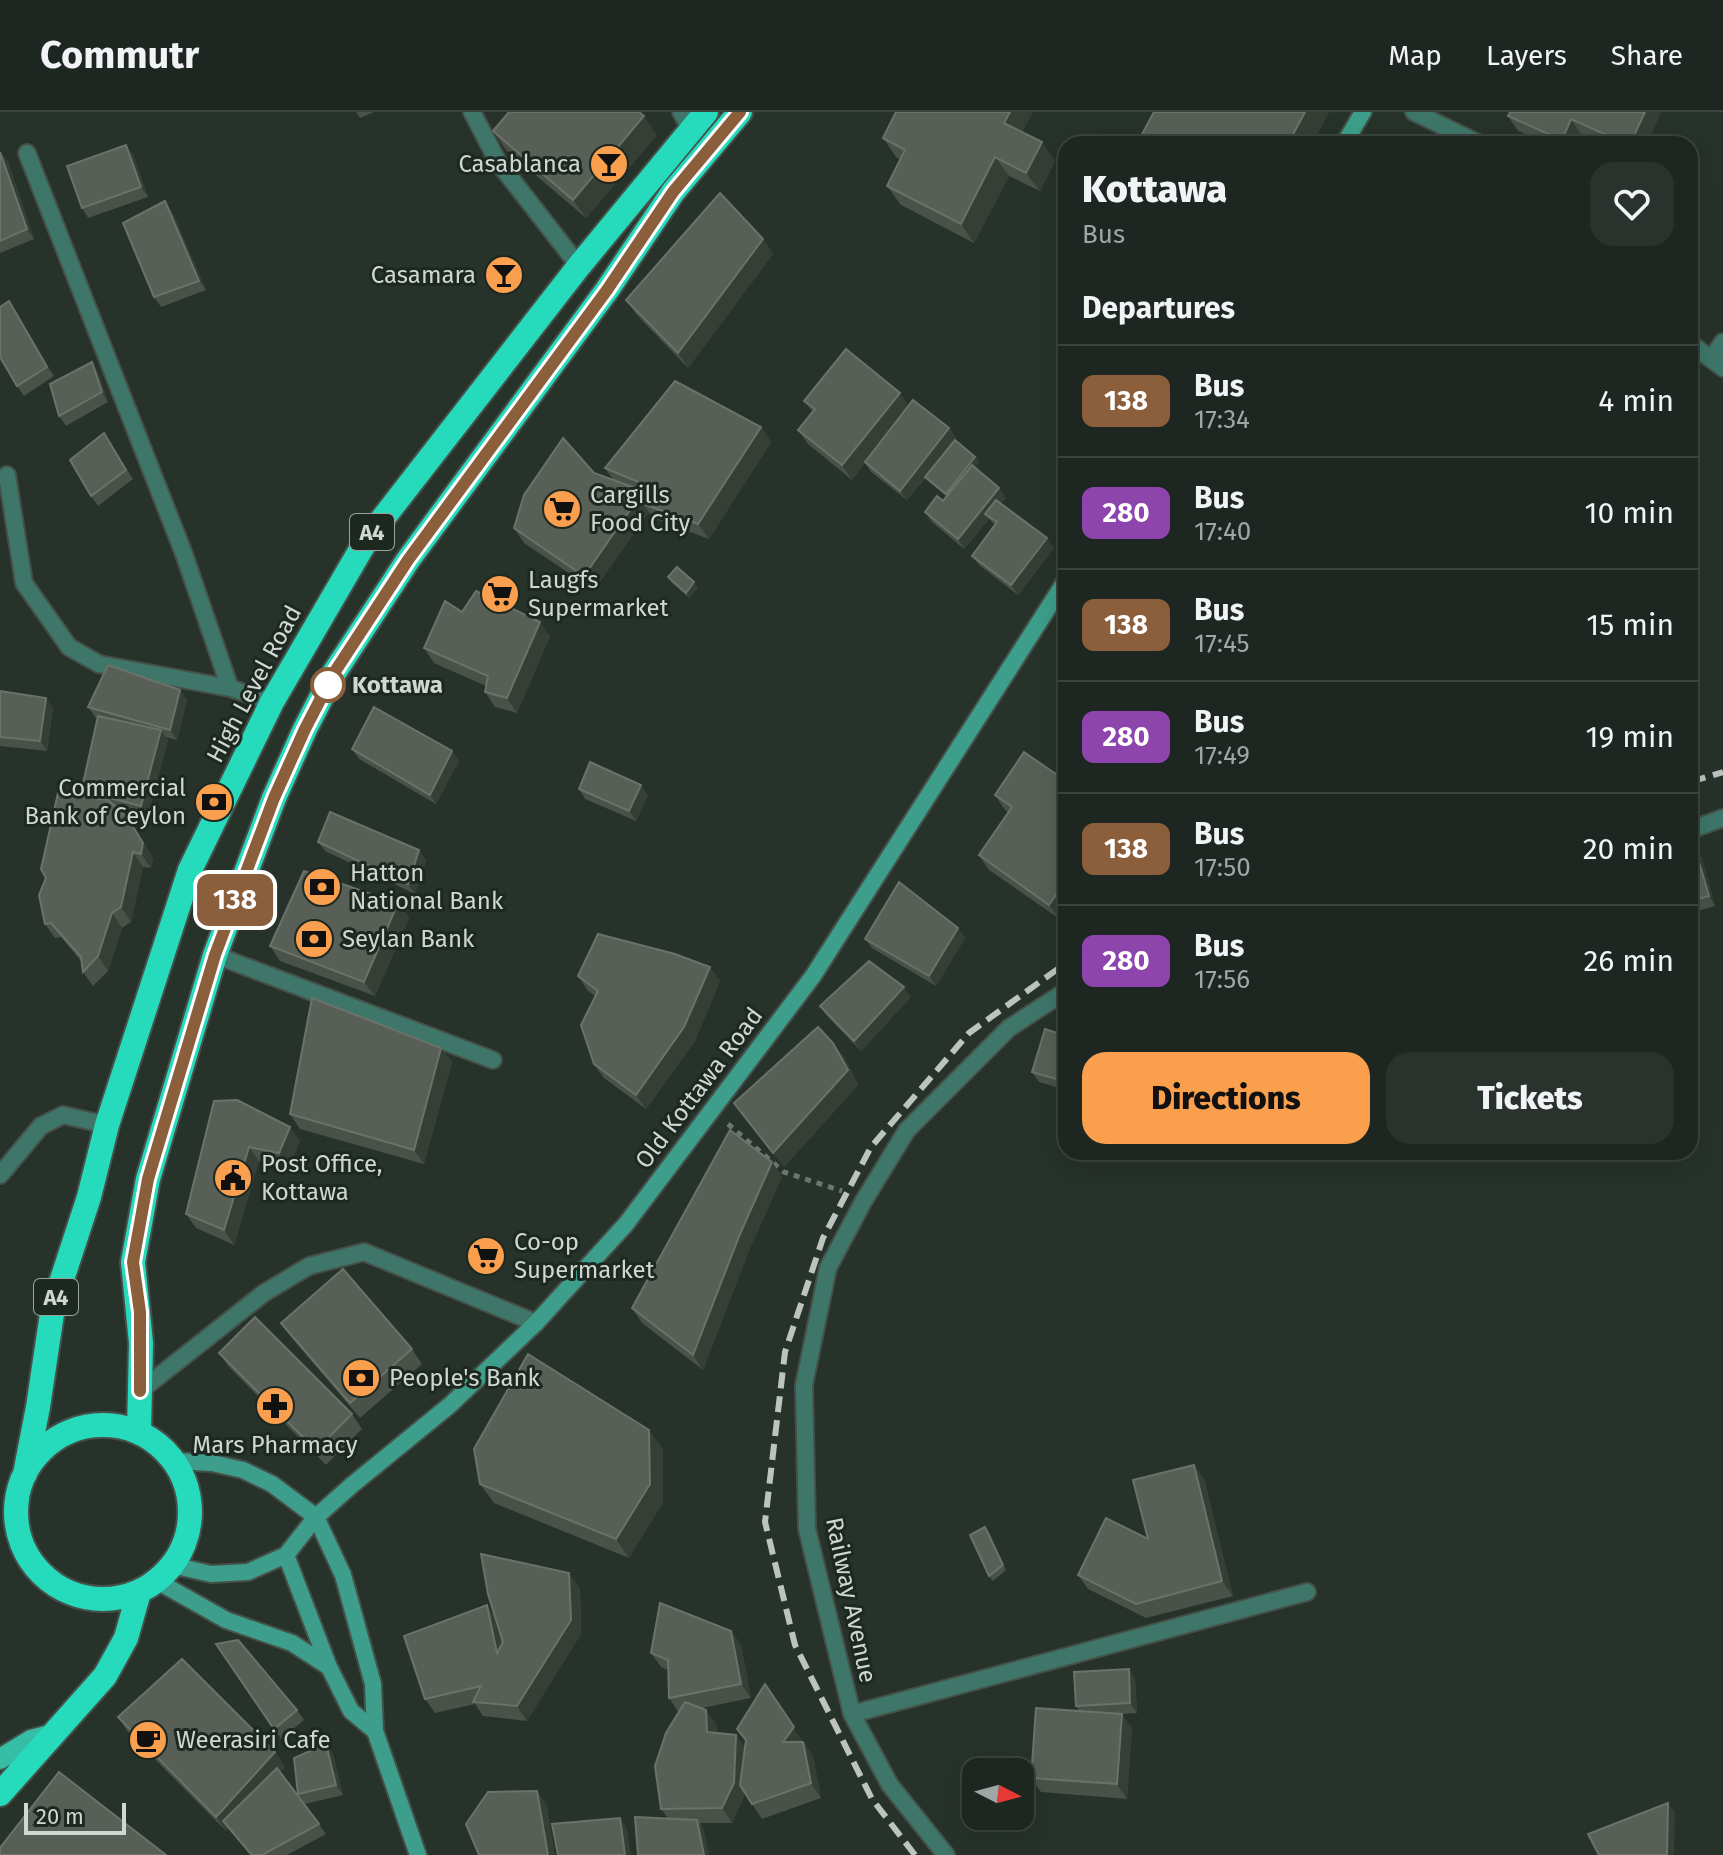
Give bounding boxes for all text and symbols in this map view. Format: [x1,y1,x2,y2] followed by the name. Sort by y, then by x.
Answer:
[40,32,199,78] text: Commutr
[1388,39,1442,72] text: Map
[1486,39,1567,72] text: Layers
[1611,39,1683,72] text: Share
[588,143,630,185] bar icon: Casablanca
[458,150,581,178] place label: Casablanca
[1590,162,1674,246] button: heart
[1082,166,1227,212] text: Kottawa
[1082,219,1125,250] text: Bus
[483,254,525,296] bar icon: Casamara
[371,261,476,289] place label: Casamara
[1082,290,1235,326] text: Departures
[1194,368,1244,404] text: Bus
[1598,383,1674,419] text: 4 min
[1104,384,1148,417] text: 138
[1194,404,1250,435] text: 17:34
[1194,480,1244,516] text: Bus
[590,481,690,537] place label: Cargills Food City
[541,488,583,530] supermarket icon: Cargills Food City
[1585,495,1674,531] text: 10 min
[1102,496,1150,529] text: 280
[350,514,394,550] road number: A4
[1194,516,1251,547] text: 17:40
[528,566,669,622] place label: Laugfs Supermarket
[479,573,521,615] supermarket icon: Laugfs Supermarket
[1194,592,1244,628] text: Bus
[201,601,307,767] street label: High Level Road
[1586,607,1674,643] text: 15 min
[1104,608,1148,641] text: 138
[1194,628,1250,659] text: 17:45
[311,668,345,702] marker: Kottawa
[352,671,443,699] place label: Kottawa
[1194,704,1244,740] text: Bus
[1586,719,1674,755] text: 19 min
[1102,720,1150,753] text: 280
[1194,740,1250,771] text: 17:49
[24,774,186,830] place label: Commercial Bank of Ceylon
[193,781,235,823] bank icon: Commercial Bank of Ceylon
[1194,816,1244,852] text: Bus
[1583,831,1674,867] text: 20 min
[1104,832,1148,865] text: 138
[1194,852,1251,883] text: 17:50
[350,859,504,915] place label: Hatton National Bank
[301,866,343,908] bank icon: Hatton National Bank
[189,874,281,926] line badge: 138
[213,883,257,916] text: 138
[293,918,335,960] bank icon: Seylan Bank
[342,925,475,953] place label: Seylan Bank
[1194,928,1244,964] text: Bus
[1583,943,1674,979] text: 26 min
[1102,944,1150,977] text: 280
[1194,964,1250,995] text: 17:56
[629,1002,769,1174] street label: Old Kottawa Road
[1082,1052,1370,1144] button: Directions
[1386,1052,1674,1144] button: Tickets
[261,1150,383,1206] place label: Post Office, Kottawa
[212,1157,254,1199] public building icon: Post Office, Kottawa
[514,1228,655,1284] place label: Co-op Supermarket
[465,1235,507,1277] supermarket icon: Co-op Supermarket
[34,1279,78,1315] road number: A4
[340,1357,382,1399] bank icon: People's Bank
[389,1364,541,1392] place label: People's Bank
[254,1385,296,1427] pharmacy icon: Mars Pharmacy
[193,1431,358,1459] place label: Mars Pharmacy
[820,1515,882,1685] street label: Railway Avenue
[127,1719,169,1761] cafe icon: Weerasiri Cafe
[176,1726,331,1754] place label: Weerasiri Cafe
[962,1758,1034,1830] north arrow
[962,1758,1034,1830] map controls
[24,1799,126,1835] scale bar
[36,1803,84,1830] text: 20 m

